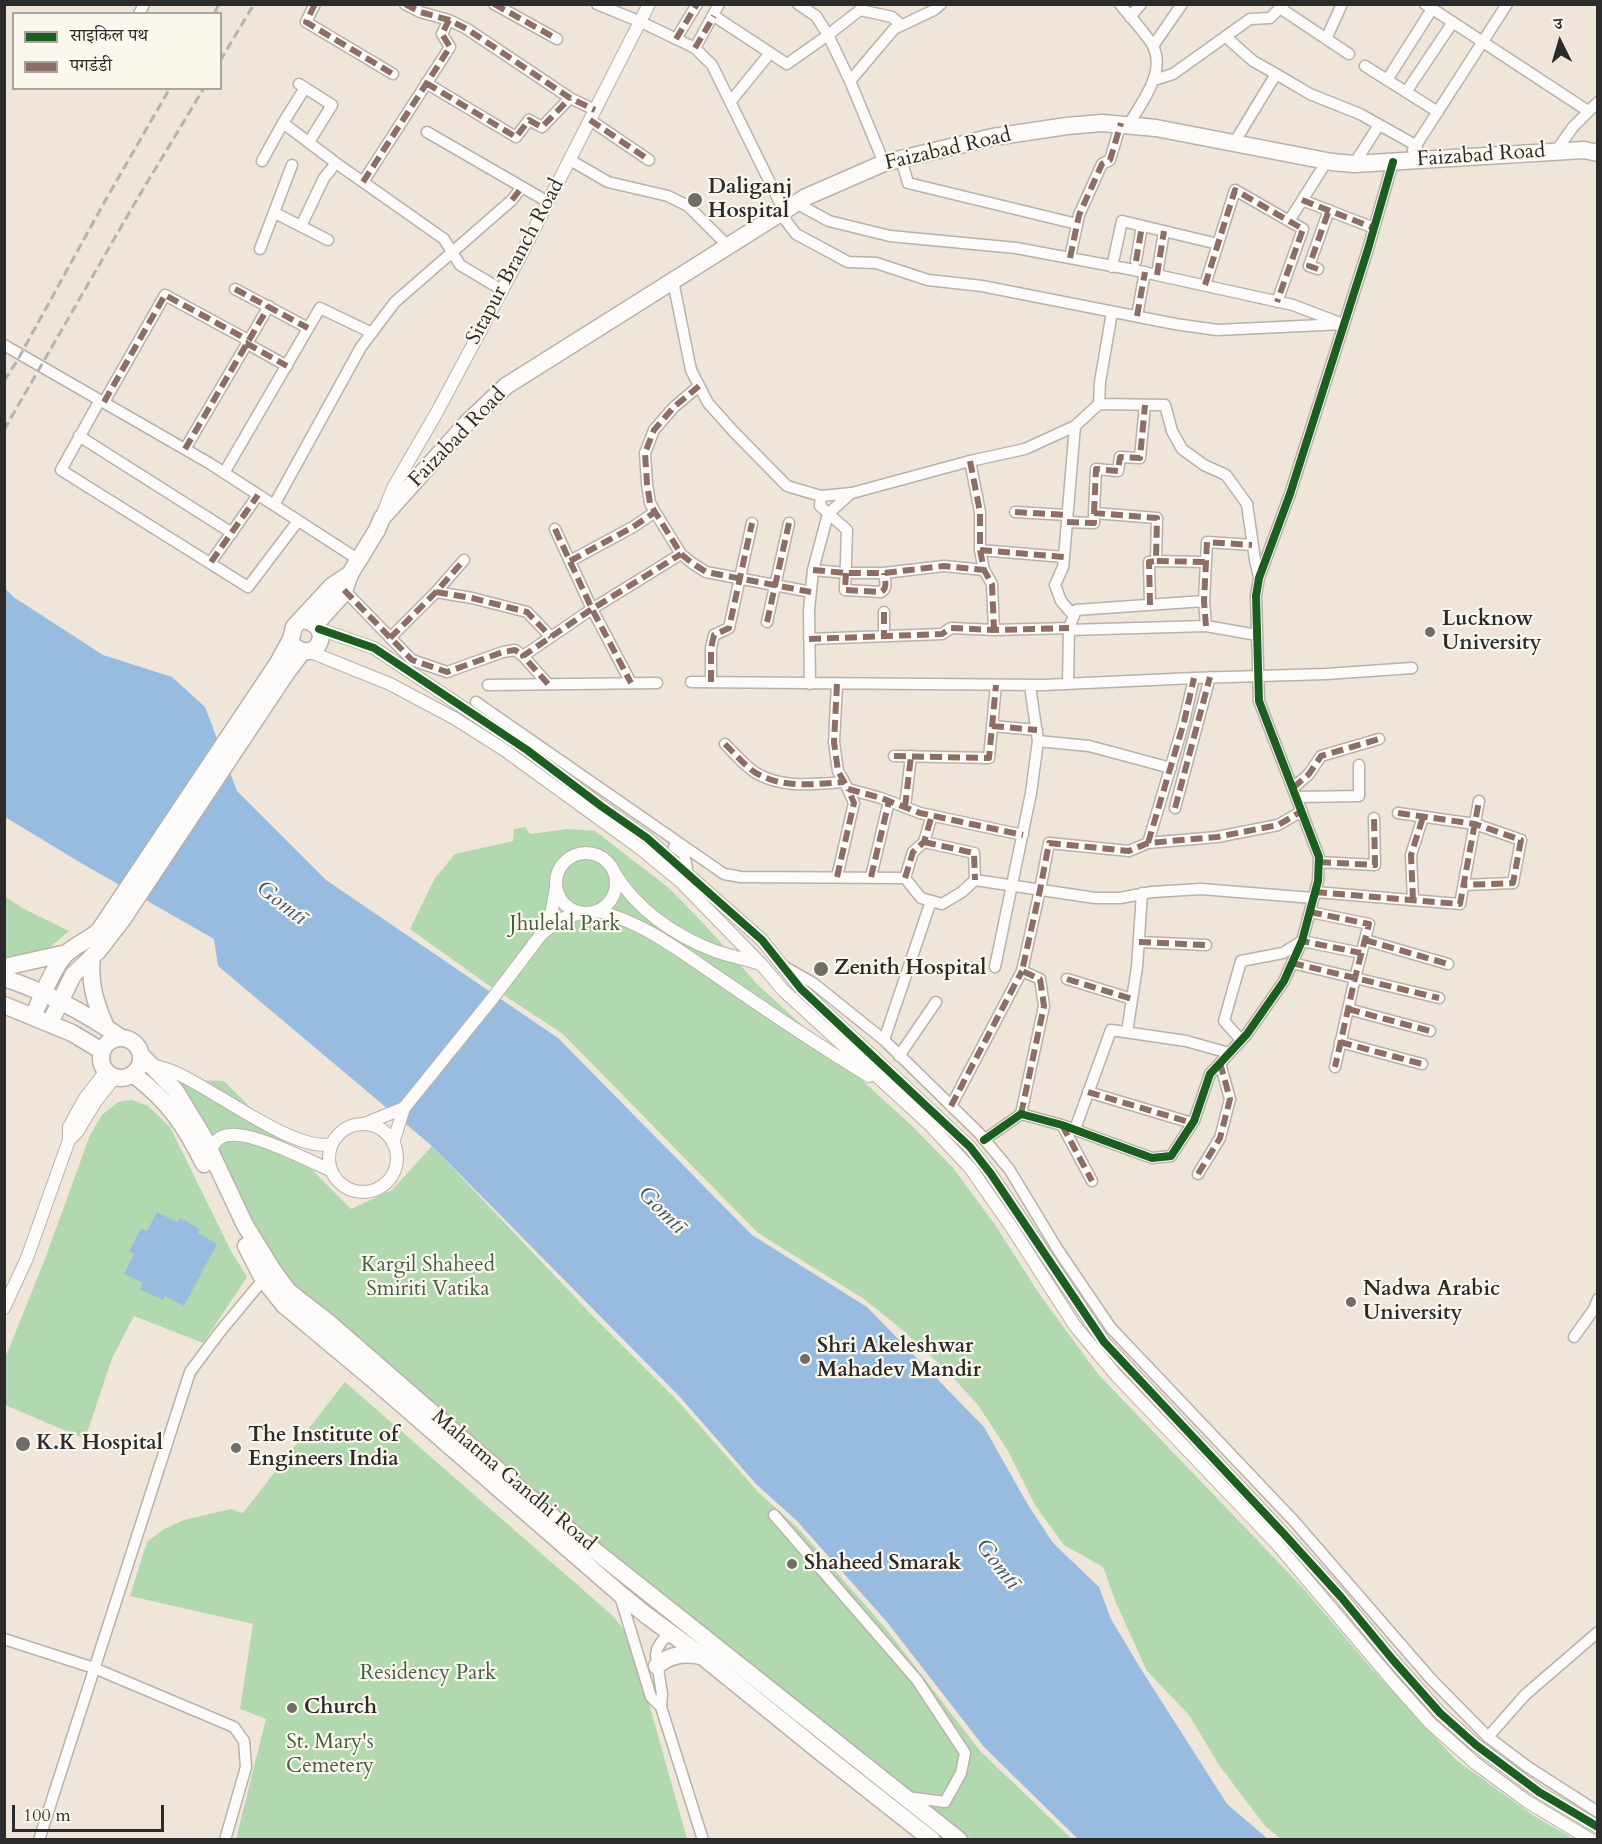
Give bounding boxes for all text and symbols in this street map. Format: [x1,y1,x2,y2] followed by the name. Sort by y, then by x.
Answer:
[12,12,222,90] legend
[1530,12,1590,72] north arrow
[1553,13,1563,35] text: उ
[70,23,148,48] text: साइकिल पथ
[70,53,112,78] text: पगडंडी
[882,123,1014,177] street label: Faizabad Road
[1416,139,1546,173] street label: Faizabad Road
[462,175,570,349] street label: Sitapur Branch Road
[708,175,792,225] place label: Daliganj Hospital
[686,191,704,209] marker: Daliganj Hospital
[404,383,512,493] street label: Faizabad Road
[1442,607,1541,657] place label: Lucknow University
[1423,625,1437,639] marker: Lucknow University
[251,876,311,932] water label: Gomtī
[510,912,620,938] park label: Jhulelal Park
[834,956,986,982] place label: Zenith Hospital
[812,960,830,978] marker: Zenith Hospital
[632,1182,690,1240] water label: Gomtī
[361,1253,495,1303] park label: Kargil Shaheed Smiriti Vatika
[1363,1277,1500,1327] place label: Nadwa Arabic University
[1344,1295,1358,1309] marker: Nadwa Arabic University
[817,1334,981,1384] place label: Shri Akeleshwar Mahadev Mandir
[798,1352,812,1366] marker: Shri Akeleshwar Mahadev Mandir
[426,1405,600,1557] street label: Mahatma Gandhi Road
[248,1423,399,1473] place label: The Institute of Engineers India
[36,1431,163,1457] place label: K.K Hospital
[14,1435,32,1453] marker: K.K Hospital
[229,1441,243,1455] marker: The Institute of Engineers India
[969,1535,1025,1595] water label: Gomtī
[804,1551,961,1577] place label: Shaheed Smarak
[785,1557,799,1571] marker: Shaheed Smarak
[360,1661,496,1687] park label: Residency Park
[304,1695,377,1721] place label: Church
[285,1701,299,1715] marker: Church
[286,1730,374,1780] park label: St. Mary's Cemetery
[15,1793,166,1831] scale bar
[23,1803,71,1828] text: 100 m

